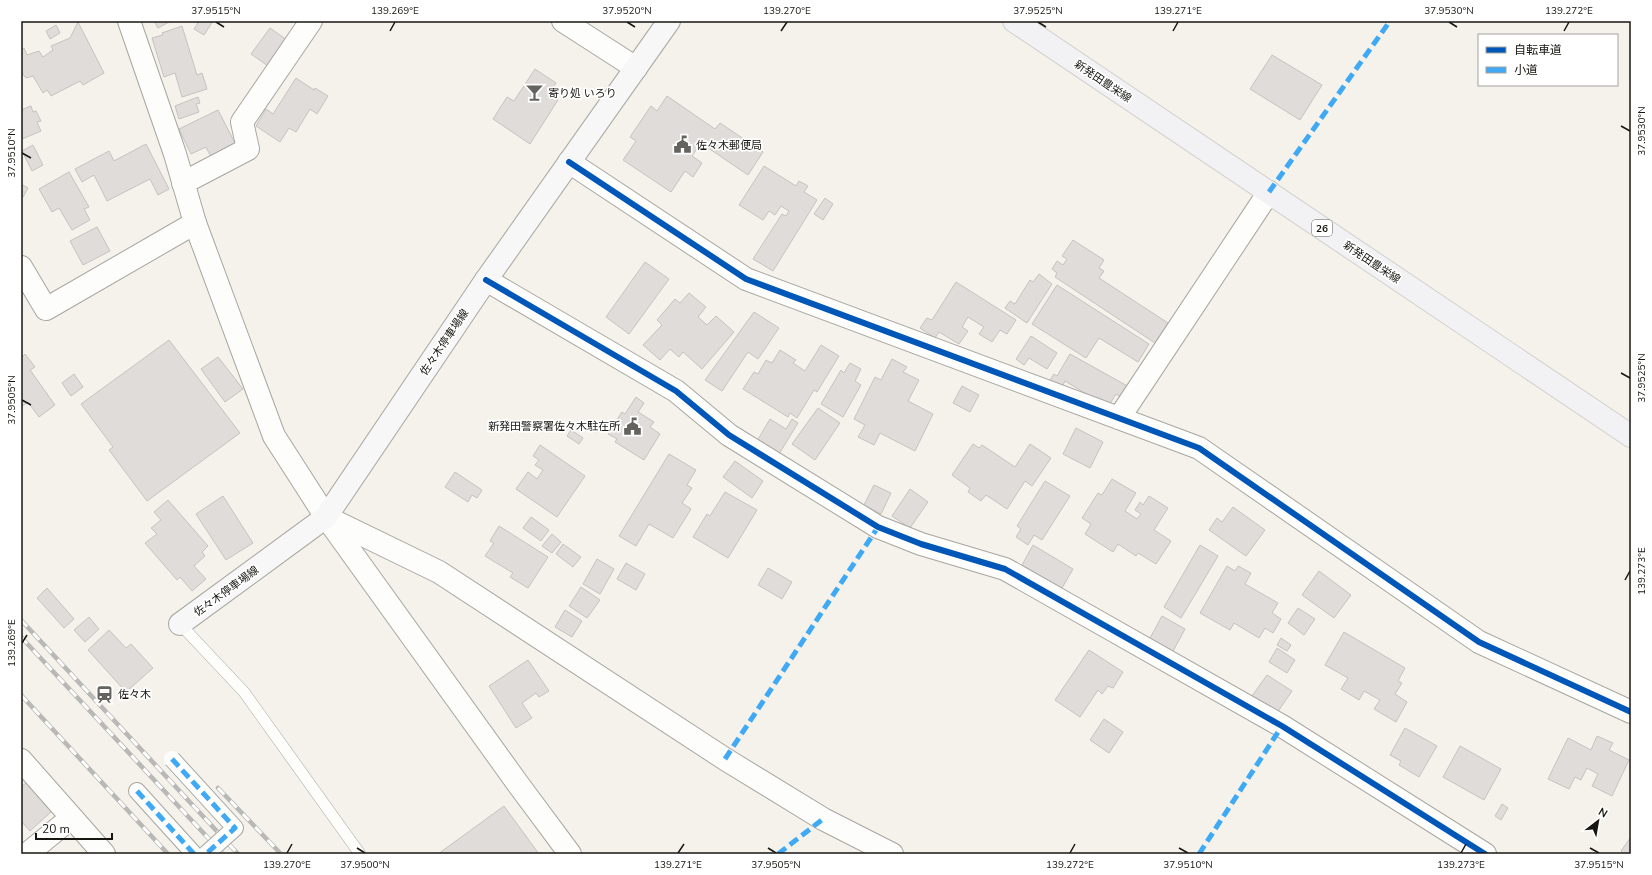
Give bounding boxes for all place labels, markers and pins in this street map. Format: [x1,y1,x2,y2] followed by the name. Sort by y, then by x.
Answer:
[525,83,545,103] bar icon: 寄り処 いろり
[548,86,617,101] place label: 寄り処 いろり
[673,135,693,155] public building icon: 佐々木郵便局
[696,138,762,153] place label: 佐々木郵便局
[623,416,643,436] public building icon: 新発田警察署佐々木駐在所
[488,419,621,434] place label: 新発田警察署佐々木駐在所
[95,684,115,704] station icon: 佐々木
[118,687,151,702] place label: 佐々木

